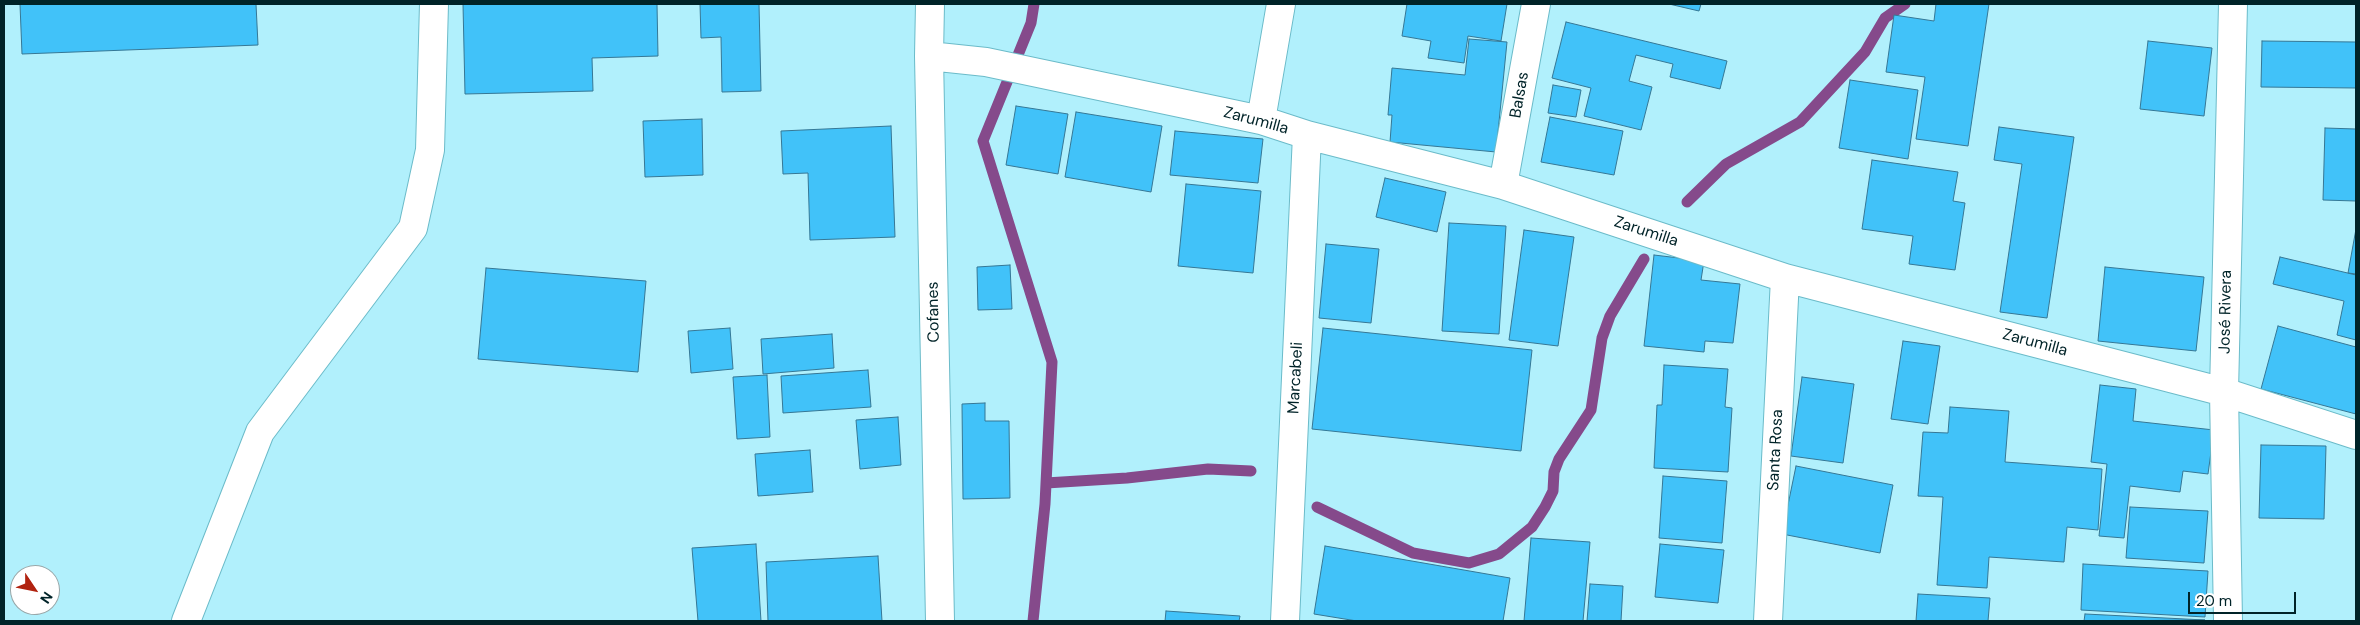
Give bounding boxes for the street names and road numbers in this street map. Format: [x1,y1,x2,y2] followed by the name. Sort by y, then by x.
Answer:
[1506,70,1534,120] street label: Balsas
[1221,103,1291,139] street label: Zarumilla
[1611,213,1681,251] street label: Zarumilla
[2216,270,2236,354] street label: José Rivera
[924,281,944,343] street label: Cofanes
[2000,325,2070,361] street label: Zarumilla
[1285,341,1307,415] street label: Marcabeli
[1764,409,1788,491] street label: Santa Rosa

